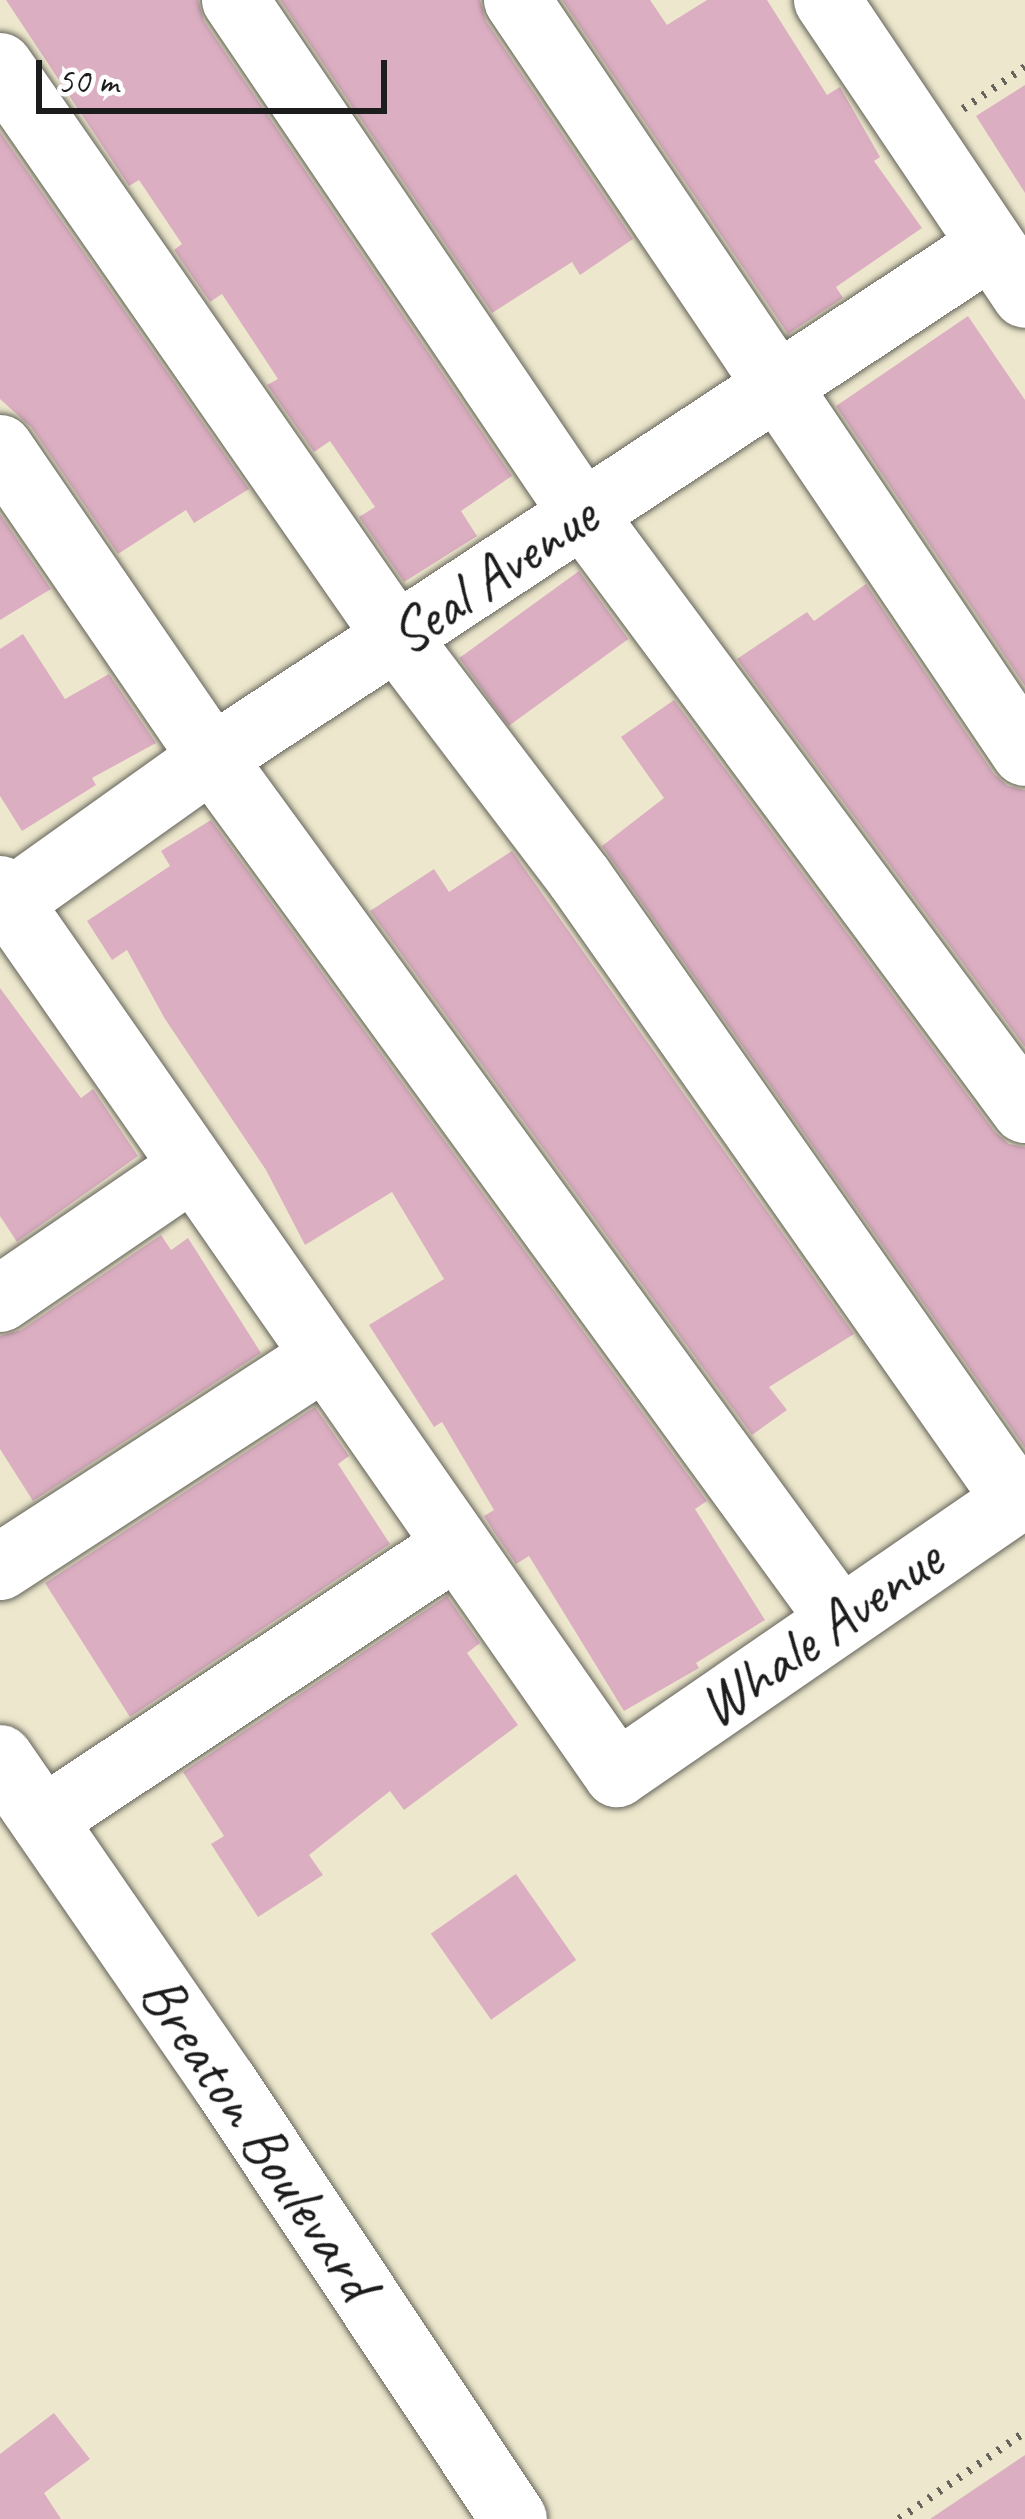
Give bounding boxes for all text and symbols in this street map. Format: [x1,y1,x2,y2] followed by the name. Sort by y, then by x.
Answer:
[42,36,393,110] scale bar
[57,58,118,104] text: 50 m
[376,480,610,670] street label: Seal Avenue
[684,1523,956,1743] street label: Whale Avenue
[124,1962,394,2312] street label: Breaton Boulevard

